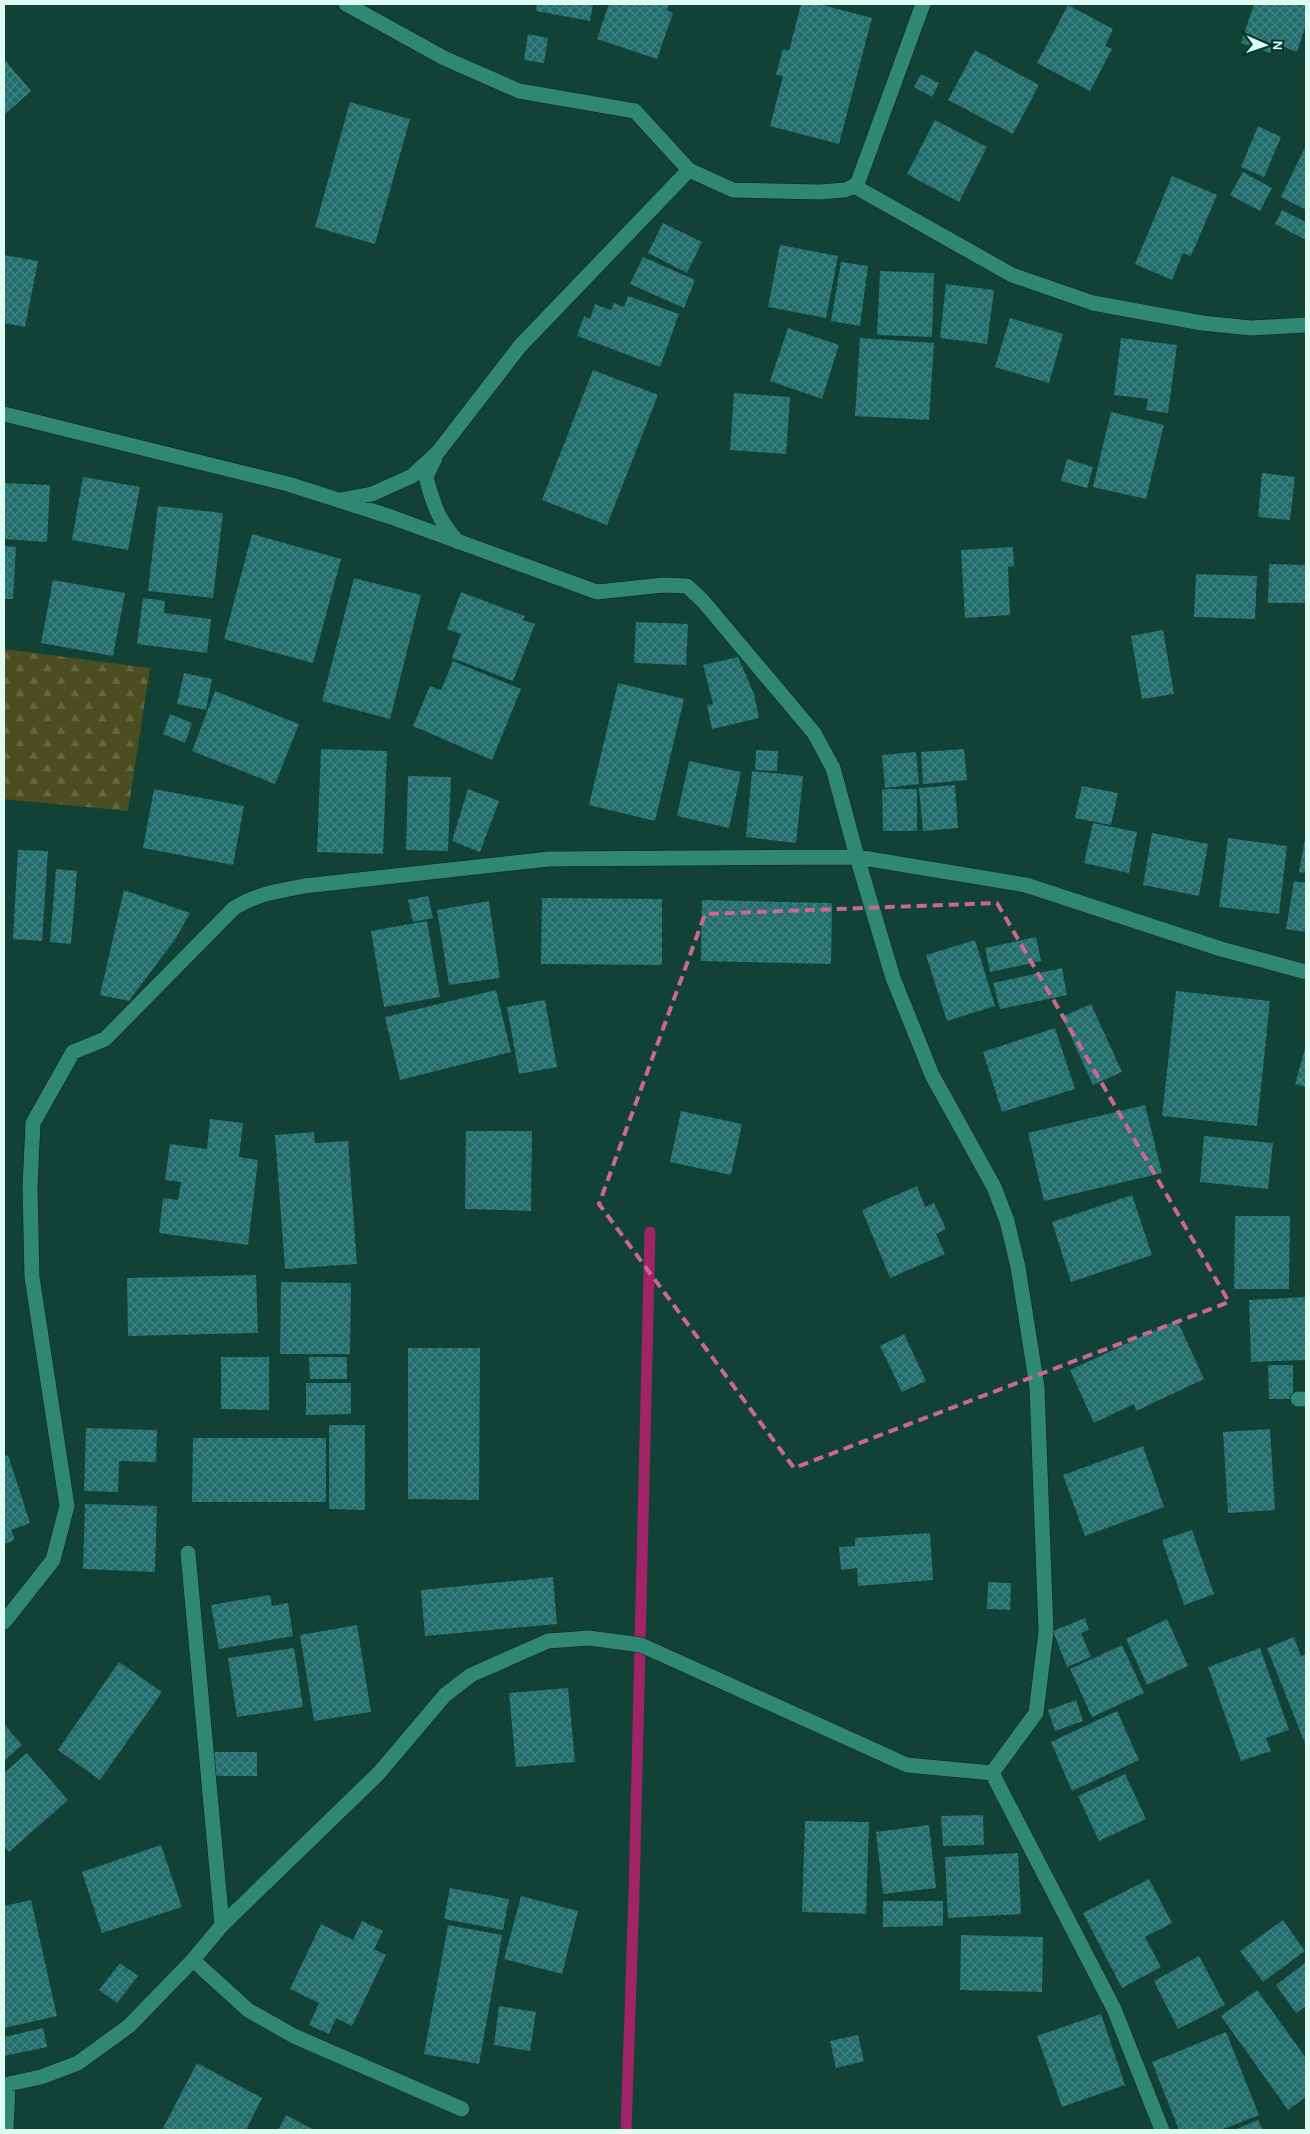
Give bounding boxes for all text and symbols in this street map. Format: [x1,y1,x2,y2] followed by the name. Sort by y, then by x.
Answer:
[1240,20,1290,70] north arrow
[1269,40,1286,51] text: N

